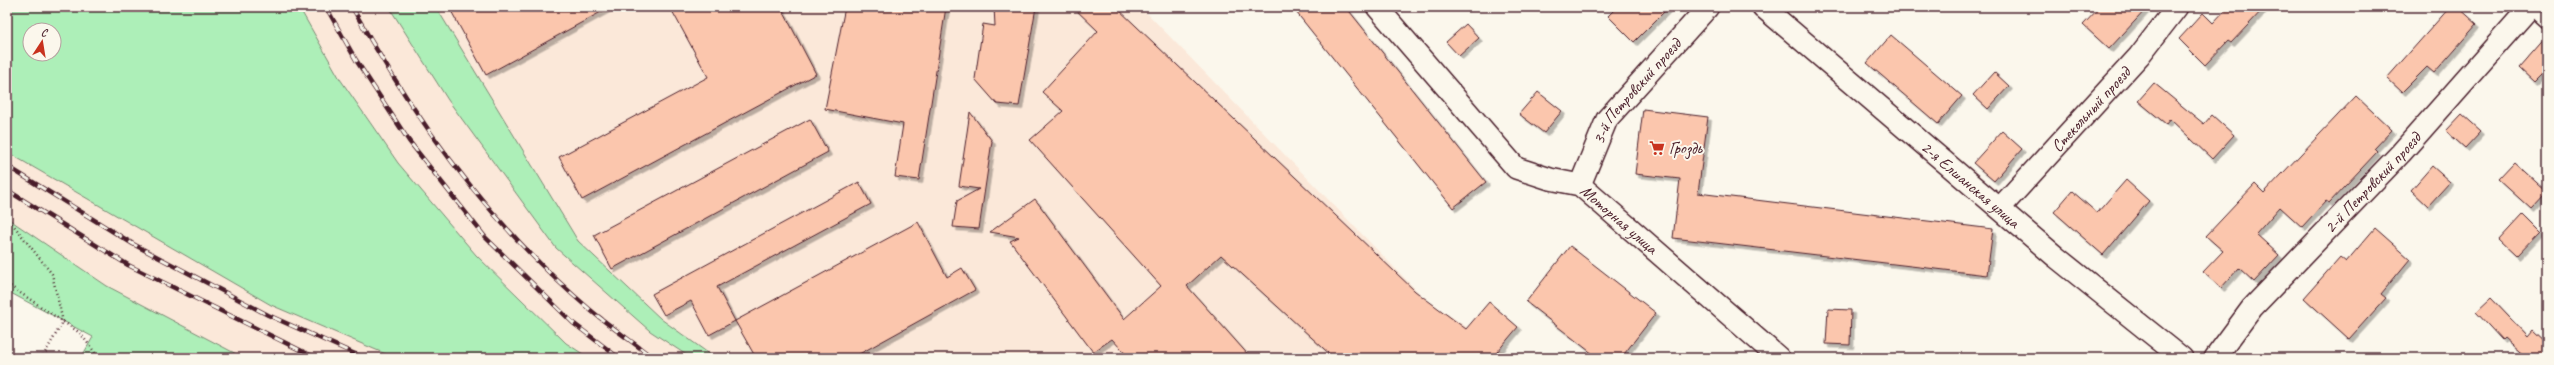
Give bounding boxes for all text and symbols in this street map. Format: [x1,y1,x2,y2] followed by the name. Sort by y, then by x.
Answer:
[22,22,62,62] north arrow
[40,25,50,40] text: С
[1588,33,1687,147] street label: 3-й Петровский проезд
[2047,61,2136,156] street label: Стекольный проезд
[2320,127,2427,238] street label: 2-й Петровский проезд
[1917,137,2025,234] street label: 2-я Елшанская улица
[1669,138,1703,160] place label: Гроздь
[1648,139,1666,157] supermarket icon: Гроздь
[1576,180,1663,260] street label: Моторная улица

